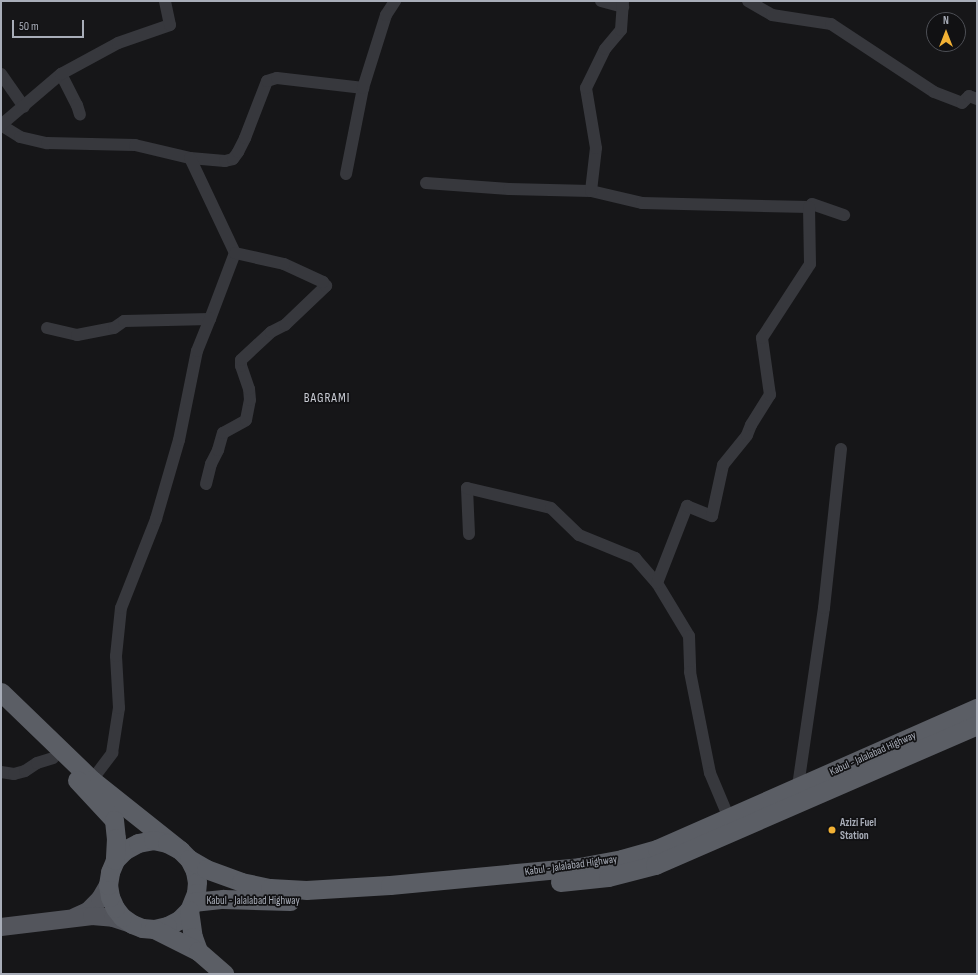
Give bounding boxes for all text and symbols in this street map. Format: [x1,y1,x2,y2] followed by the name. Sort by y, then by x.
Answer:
[14,12,86,38] scale bar
[926,12,966,52] north arrow
[943,14,949,27] text: N
[19,19,39,34] text: 50 m
[304,390,350,406] district label: BAGRAMI
[828,729,918,779] street label: Kabul - Jalalabad Highway
[840,817,876,843] place label: Azizi Fuel Station
[827,825,837,835] marker: Azizi Fuel Station
[524,853,618,879] street label: Kabul - Jalalabad Highway
[206,894,300,908] street label: Kabul - Jalalabad Highway

